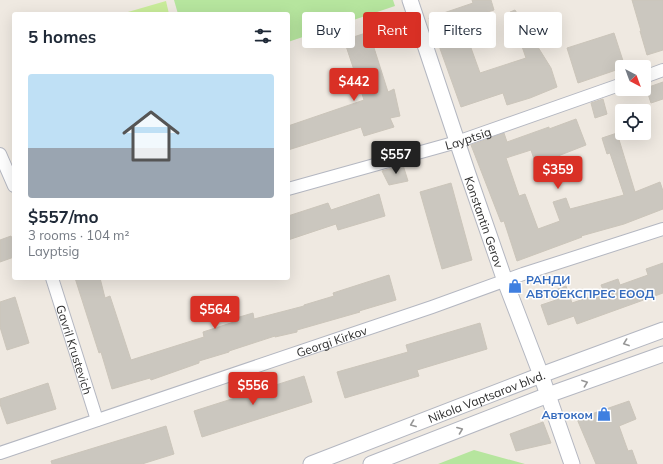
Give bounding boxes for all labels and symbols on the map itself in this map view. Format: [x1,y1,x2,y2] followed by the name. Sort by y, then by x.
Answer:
[615,60,651,96] north arrow
[330,68,378,102] pin: $442
[443,123,493,152] street label: Layptsig
[372,141,420,175] pin: $557
[534,156,582,190] pin: $359
[462,174,507,270] street label: Konstantin Gerov
[526,272,655,301] place label: РАНДИ АВТОЕКСПРЕС ЕООД
[507,278,523,294] shop icon: РАНДИ АВТОЕКСПРЕС ЕООД
[191,296,239,330] pin: $564
[53,303,96,396] street label: Gavril Krustevich
[294,322,369,360] street label: Georgi Kirkov
[623,339,630,347] one-way arrow
[426,367,547,426] street label: Nikola Vaptsarov blvd.
[229,372,277,406] pin: $556
[581,379,588,387] one-way arrow
[596,406,612,422] shop icon: Автоком
[541,407,593,422] place label: Автоком
[410,420,417,428] one-way arrow
[456,426,463,434] one-way arrow

